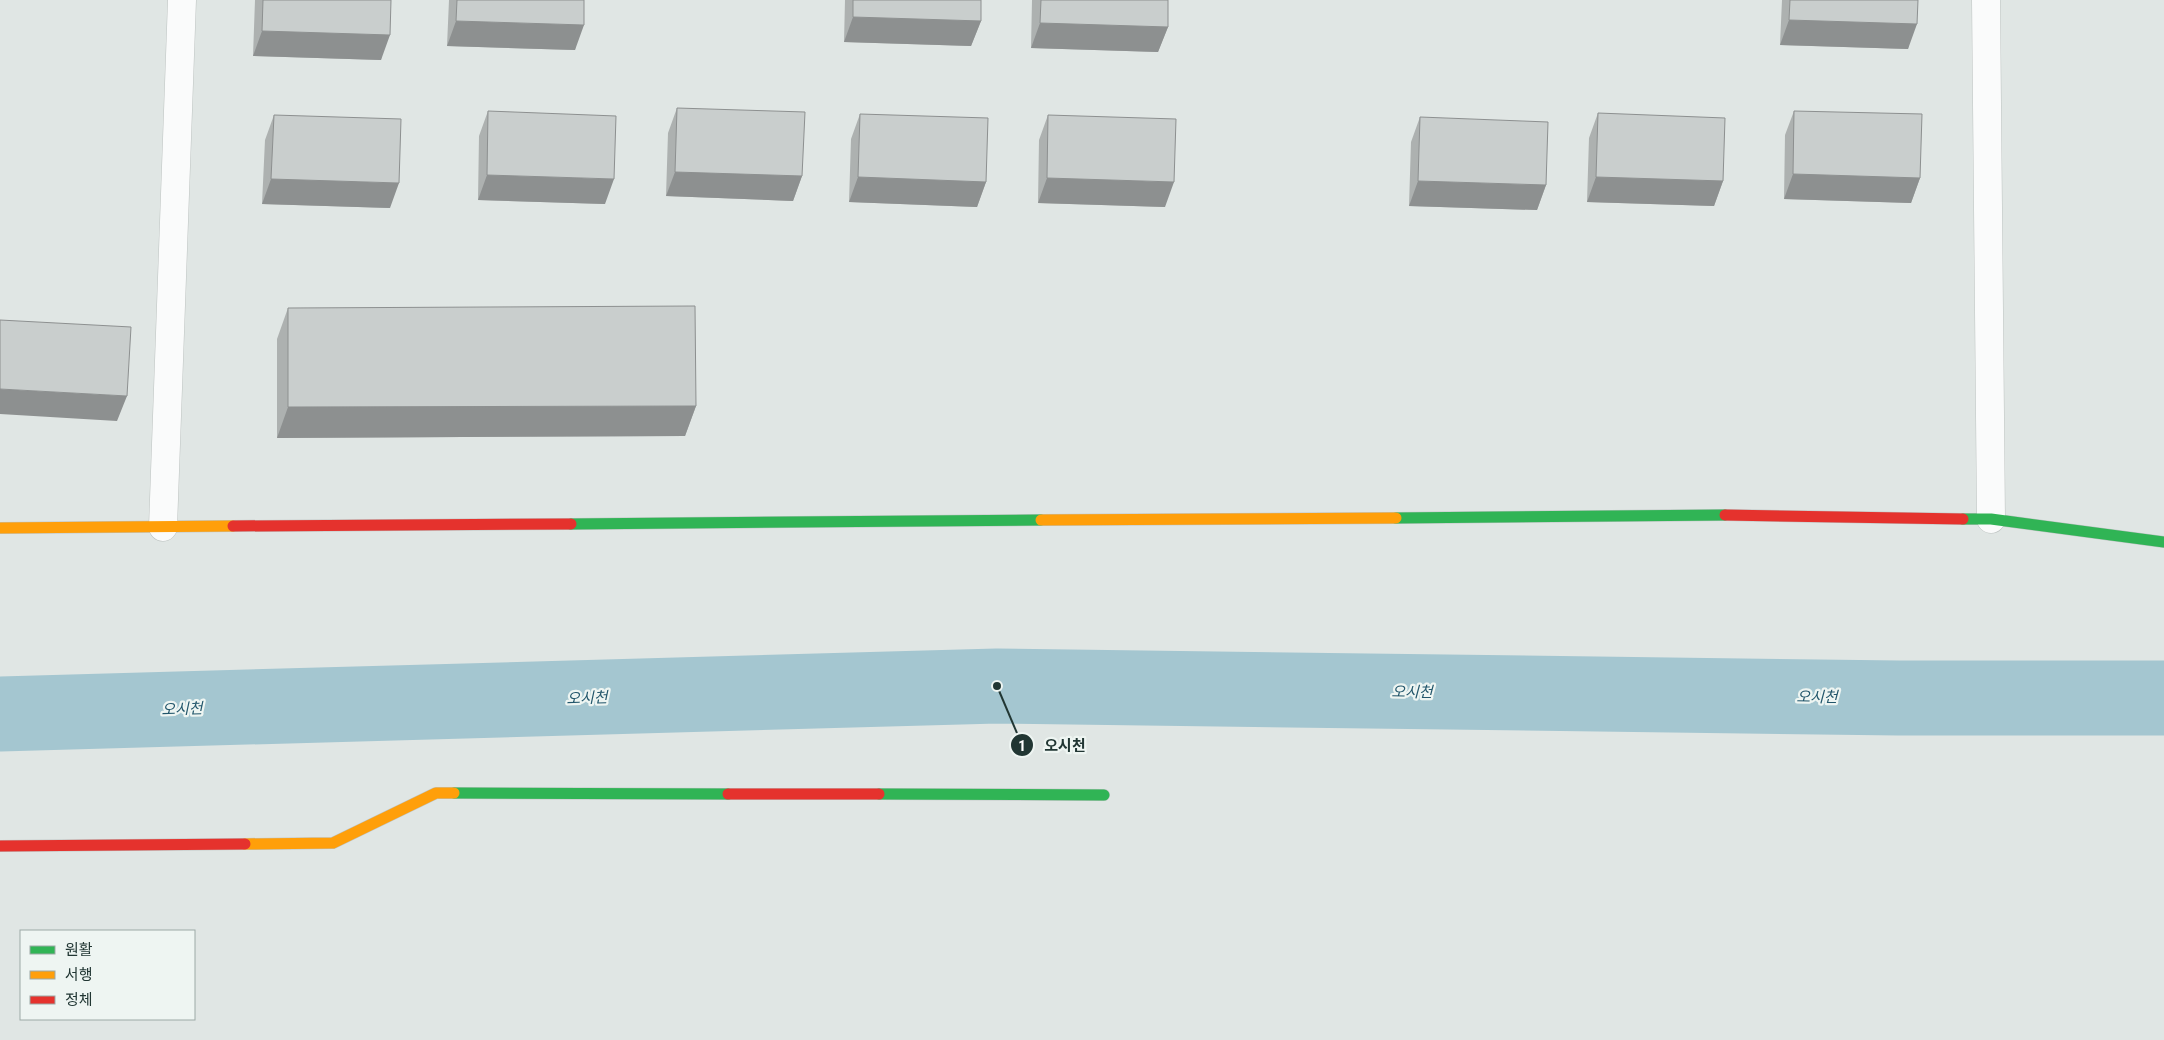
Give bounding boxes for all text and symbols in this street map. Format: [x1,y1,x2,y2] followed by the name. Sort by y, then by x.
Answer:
[1391,683,1435,701] water label: 오시천
[566,688,610,708] water label: 오시천
[1796,688,1840,706] water label: 오시천
[161,699,205,719] water label: 오시천
[1009,730,1096,760] callout: 오시천
[1018,737,1026,755] text: 1
[1044,737,1086,755] text: 오시천
[20,930,195,1020] legend
[65,941,93,959] text: 원활
[65,966,93,984] text: 서행
[65,991,93,1009] text: 정체

